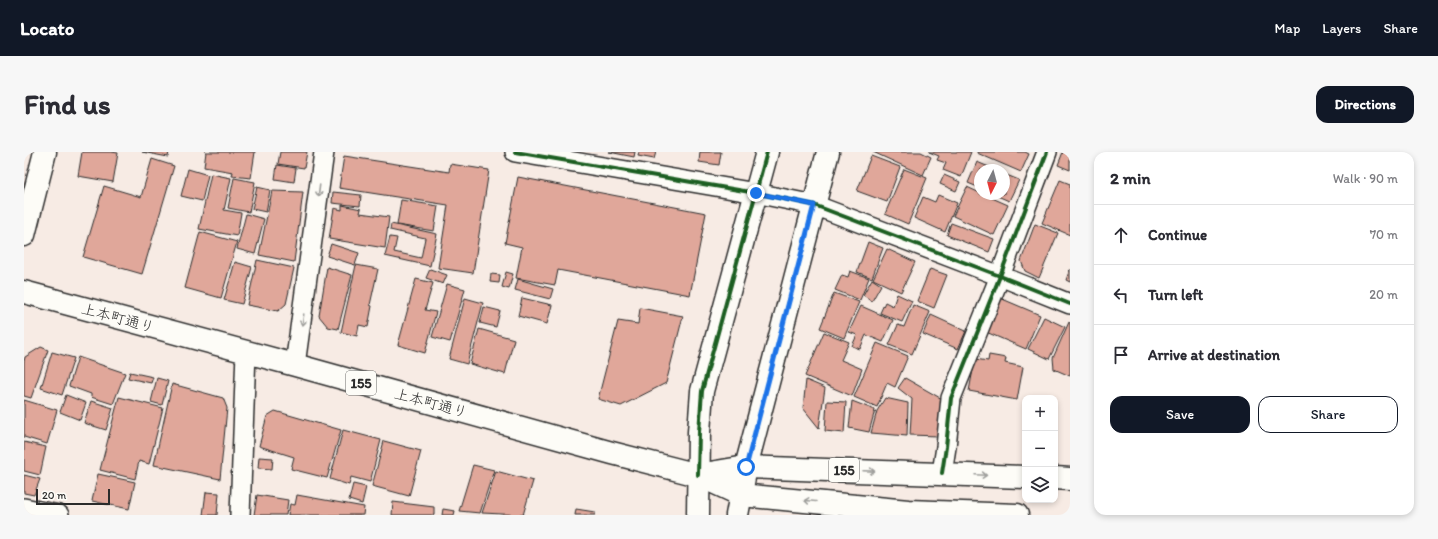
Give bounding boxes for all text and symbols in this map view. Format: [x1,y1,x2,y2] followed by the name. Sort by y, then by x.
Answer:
[20,17,74,40] text: Locato
[1275,20,1300,37] text: Map
[1322,20,1361,37] text: Layers
[1383,20,1418,37] text: Share
[1316,86,1414,123] button: Directions
[24,87,111,121] text: Find us
[974,164,1010,200] north arrow
[1110,168,1150,188] text: 2 min
[1333,171,1398,186] text: Walk · 90 m
[315,184,323,197] one-way arrow
[747,184,765,202] route end
[1110,224,1132,246] icon: ahead
[1148,226,1207,244] text: Continue
[1370,227,1398,242] text: 70 m
[1110,284,1132,306] icon: left
[1148,286,1203,304] text: Turn left
[1369,287,1398,302] text: 20 m
[79,300,157,336] street label: 上本町通り
[299,313,306,326] one-way arrow
[1110,344,1132,366] icon: arrive
[1148,346,1280,364] text: Arrive at destination
[346,371,376,395] road number: 155
[392,385,470,421] street label: 上本町通り
[1022,395,1058,503] map controls
[1022,395,1058,431] button: +
[1110,396,1250,433] button: Save
[1258,396,1398,433] button: Share
[1022,431,1058,467] button: −
[737,458,755,476] route start
[829,458,859,482] road number: 155
[862,467,875,475] one-way arrow
[1022,467,1058,503] button: layers
[974,471,987,479] one-way arrow
[36,487,110,506] scale bar
[42,489,66,502] text: 20 m
[804,498,817,505] one-way arrow

